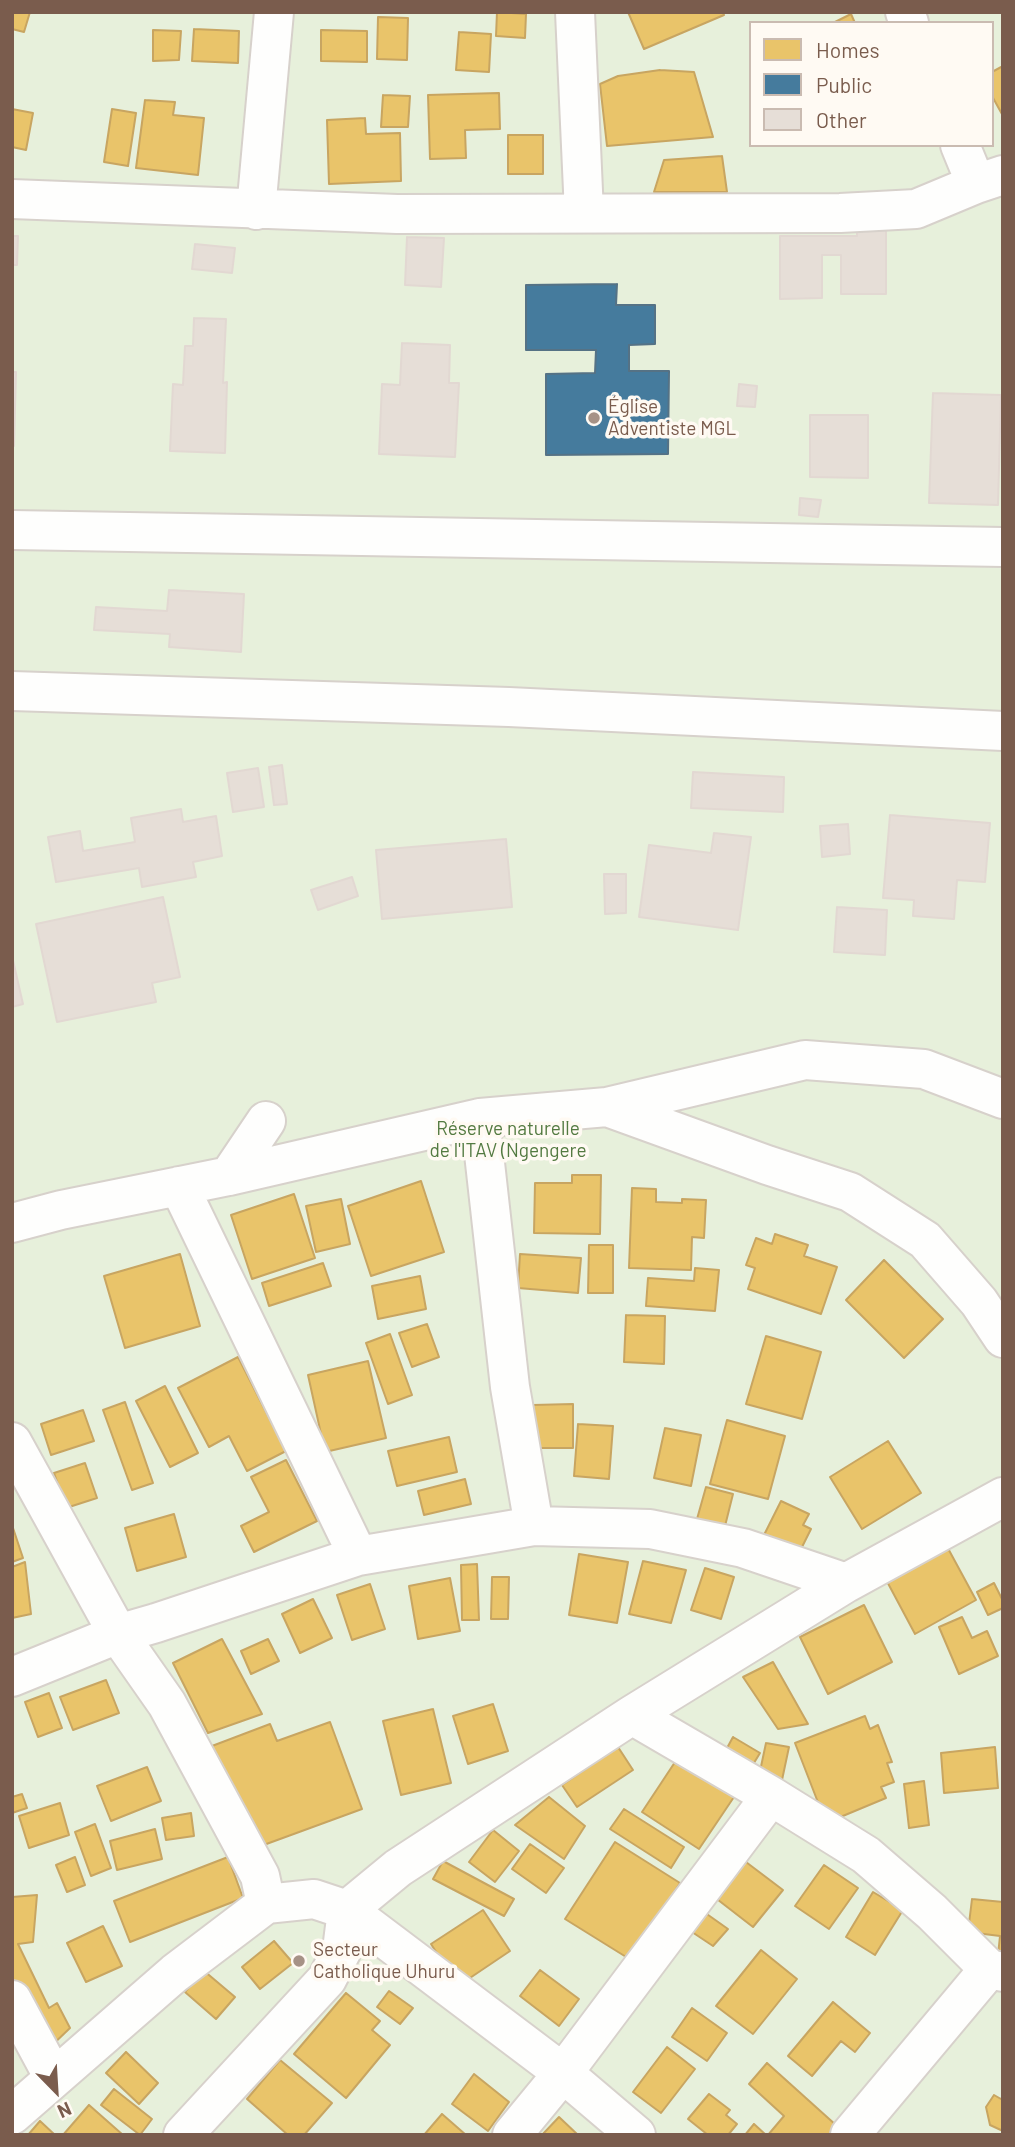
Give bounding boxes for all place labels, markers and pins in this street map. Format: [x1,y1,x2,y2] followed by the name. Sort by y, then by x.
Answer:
[608,396,736,440] place label: Église Adventiste MGL
[586,410,602,426] marker: Église Adventiste MGL
[313,1939,455,1983] place label: Secteur Catholique Uhuru
[291,1953,307,1969] marker: Secteur Catholique Uhuru

